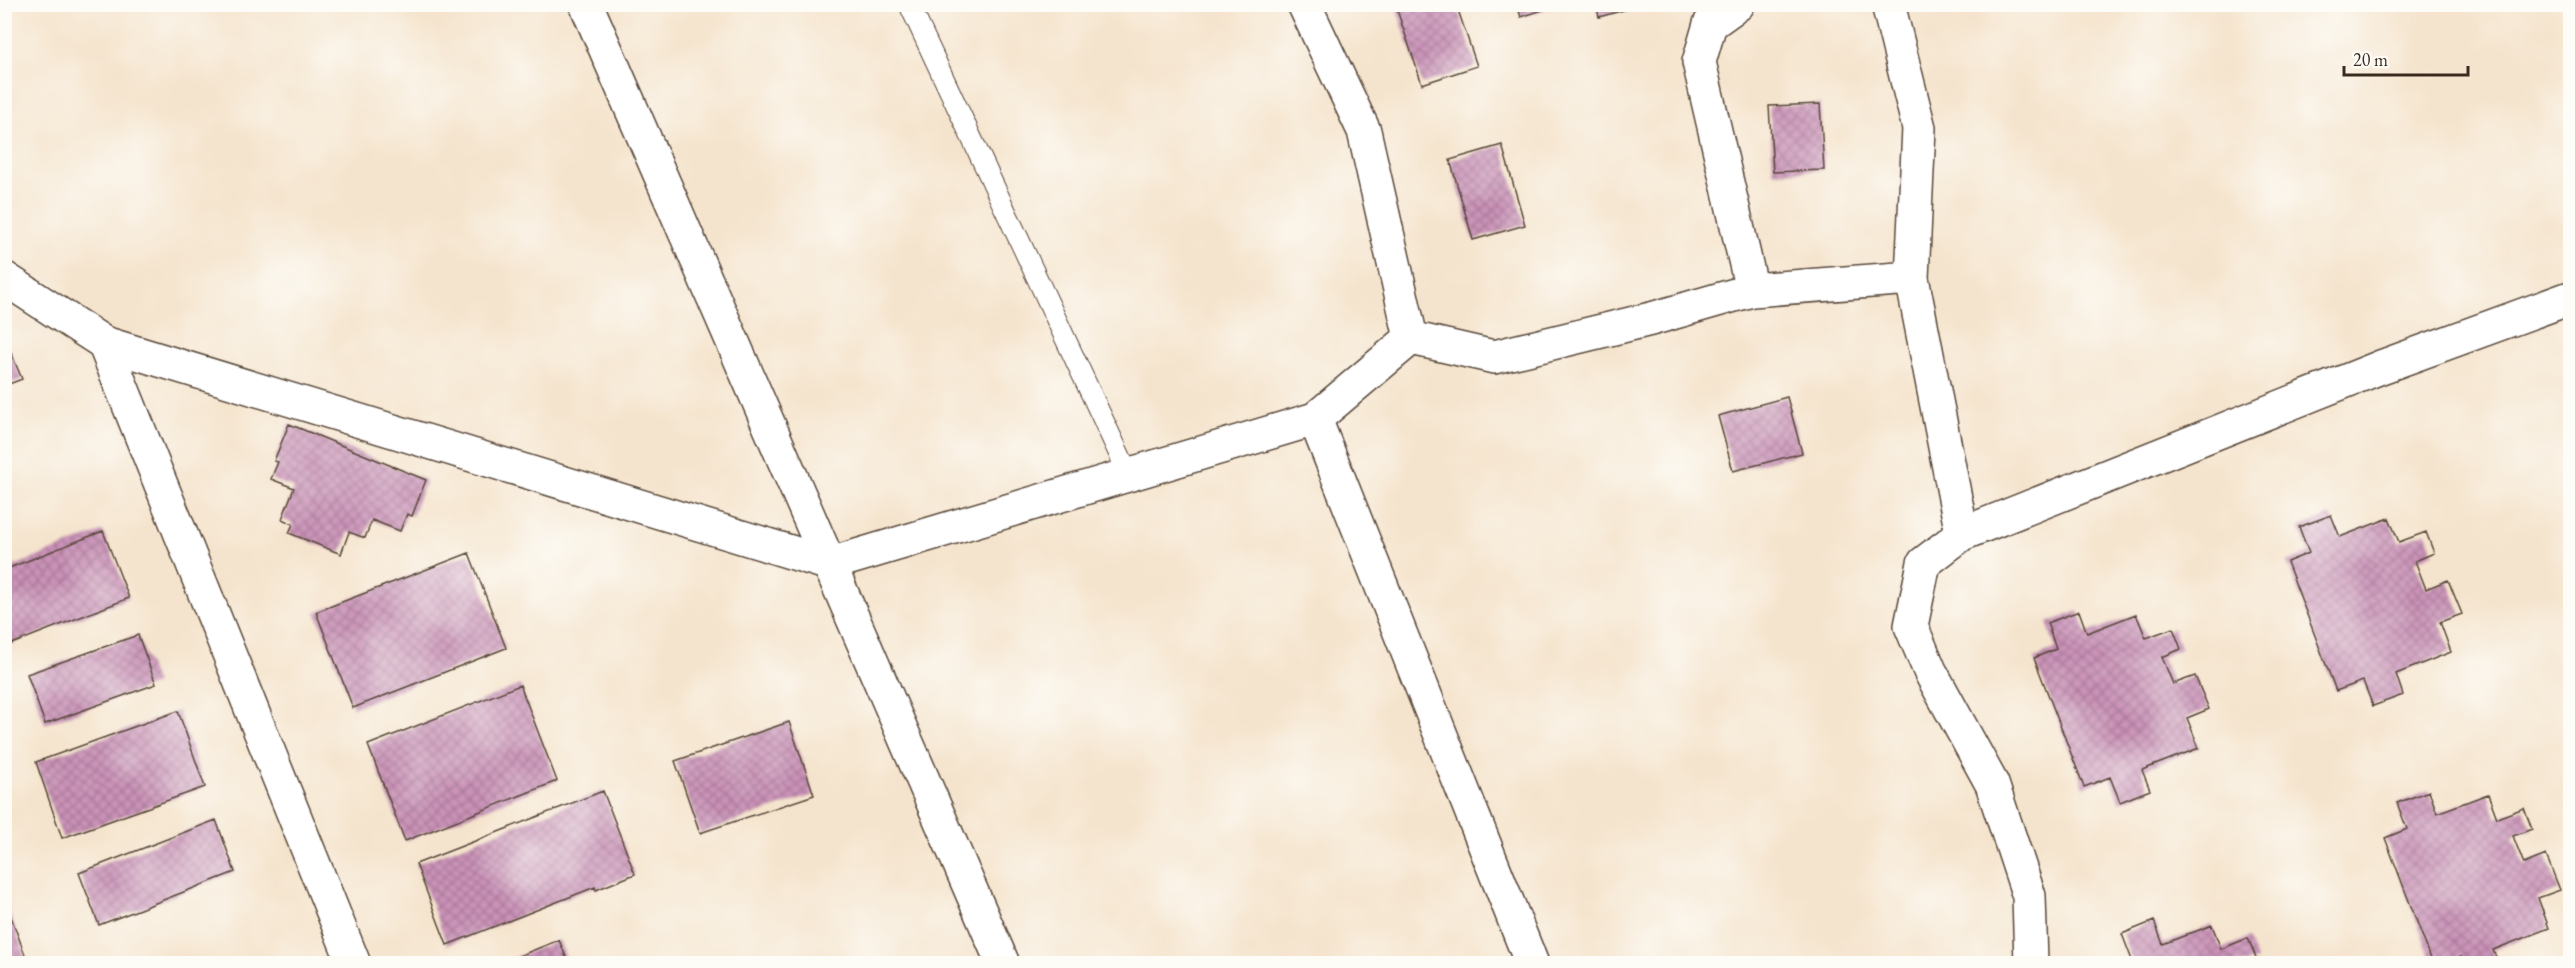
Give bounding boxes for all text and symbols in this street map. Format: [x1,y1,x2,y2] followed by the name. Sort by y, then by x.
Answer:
[2344,39,2468,77] scale bar
[2353,48,2388,71] text: 20 m

